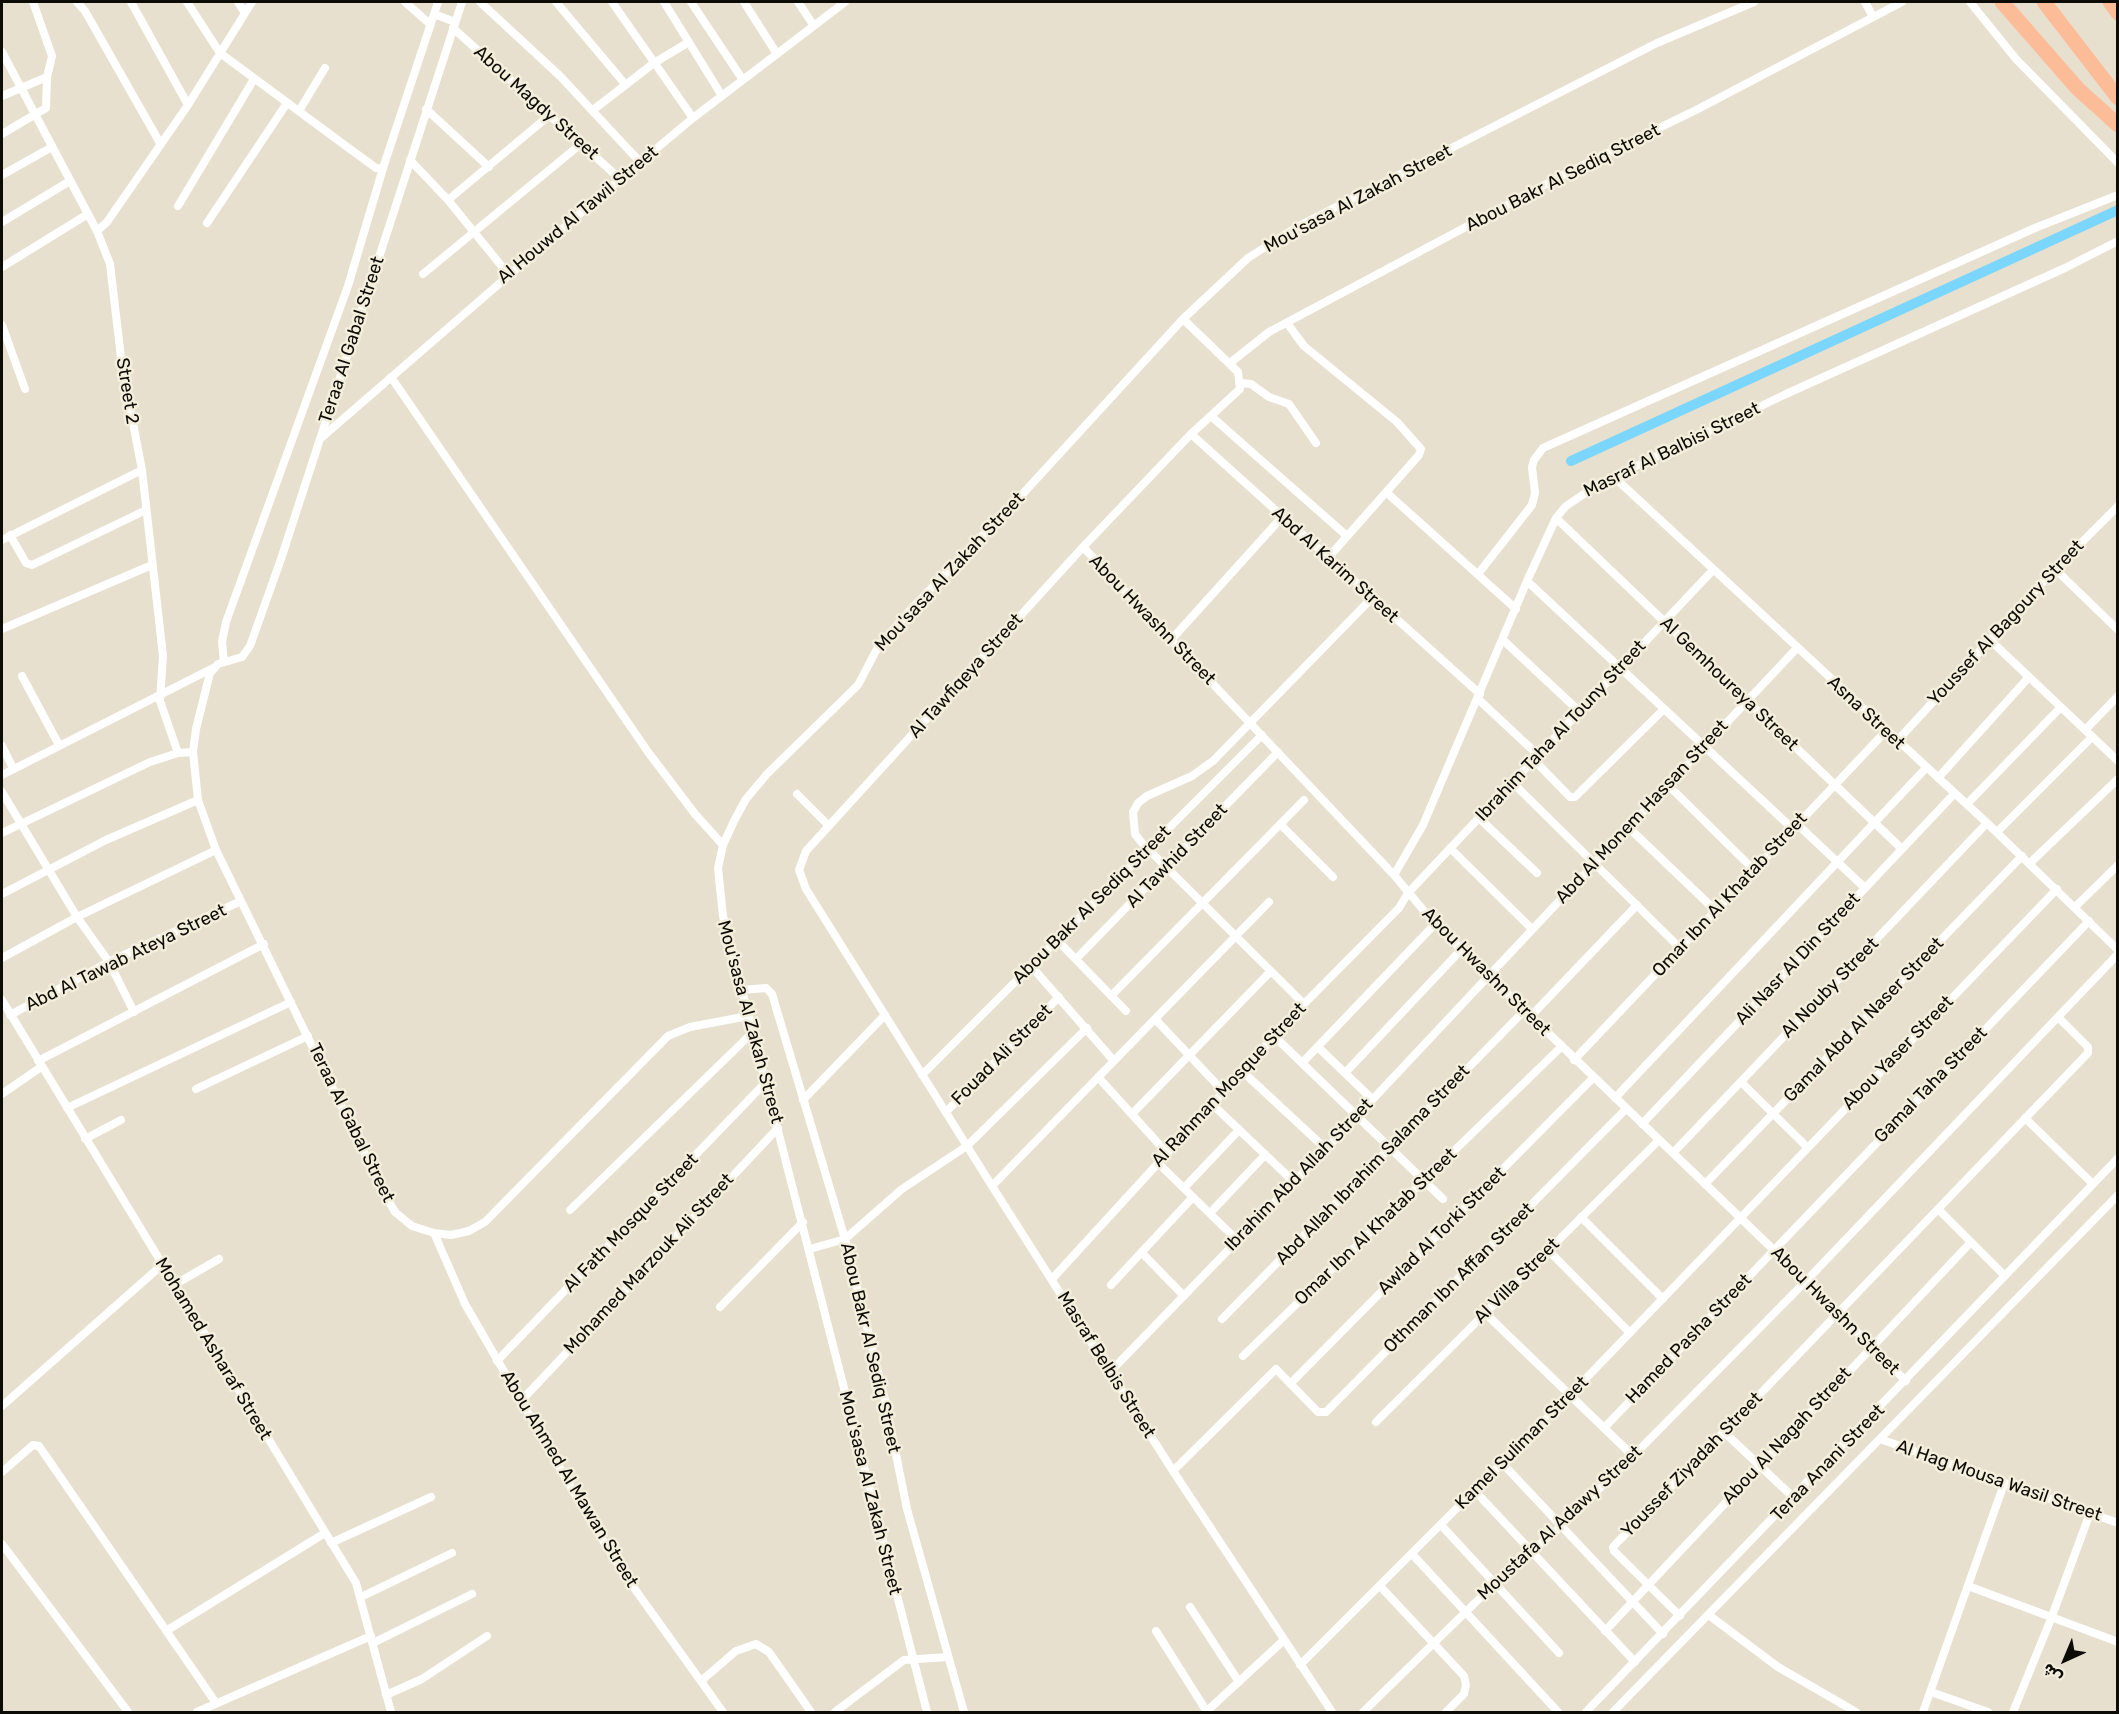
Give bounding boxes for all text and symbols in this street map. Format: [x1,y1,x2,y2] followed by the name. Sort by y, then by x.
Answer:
[469,41,603,165] street label: Abou Magdy Street
[1462,120,1664,236] street label: Abou Bakr Al Sediq Street
[1260,140,1456,258] street label: Mou'sasa Al Zakah Street
[493,141,663,289] street label: Al Houwd Al Tawil Street
[315,254,389,426] street label: Teraa Al Gabal Street
[111,356,143,426] street label: Street 2
[1580,398,1764,502] street label: Masraf Al Balbisi Street
[871,488,1029,656] street label: Mou'sasa Al Zakah Street
[1267,502,1403,628] street label: Abd Al Karim Street
[1923,536,2089,710] street label: Youssef Al Bagoury Street
[1084,550,1220,690] street label: Abou Hwashn Street
[904,609,1028,743] street label: Al Tawfiqeya Street
[1655,612,1803,756] street label: Al Gemhoureya Street
[1471,636,1651,826] street label: Ibrahim Taha Al Touny Street
[1823,672,1909,754] street label: Asna Street
[1551,716,1733,908] street label: Abd Al Monem Hassan Street
[1122,799,1232,913] street label: Al Tawhid Street
[1648,808,1812,982] street label: Omar Ibn Al Khatab Street
[1008,821,1176,989] street label: Abou Bakr Al Sediq Street
[1731,888,1865,1030] street label: Ali Nasr Al Din Street
[22,900,230,1016] street label: Abd Al Tawab Ateya Street
[1417,903,1555,1041] street label: Abou Hwashn Street
[712,918,788,1126] street label: Mou'sasa Al Zakah Street
[1777,933,1883,1043] street label: Al Nouby Street
[1780,933,1948,1107] street label: Gamal Abd Al Naser Street
[1838,991,1958,1115] street label: Abou Yaser Street
[1147,998,1311,1172] street label: Al Rahman Mosque Street
[947,1000,1057,1110] street label: Fouad Ali Street
[1870,1022,1992,1148] street label: Gamal Taha Street
[303,1040,399,1206] street label: Teraa Al Gabal Street
[1272,1060,1474,1270] street label: Abd Allah Ibrahim Salama Street
[1220,1094,1378,1256] street label: Ibrahim Abd Allah Street
[1290,1144,1462,1310] street label: Omar Ibn Al Khatab Street
[559,1149,703,1297] street label: Al Fath Mosque Street
[1373,1162,1511,1300] street label: Awlad Al Torki Street
[560,1169,738,1359] street label: Mohamed Marzouk Ali Street
[1379,1198,1539,1358] street label: Othman Ibn Affan Street
[1470,1234,1564,1328] street label: Al Villa Street
[835,1241,905,1455] street label: Abou Bakr Al Sediq Street
[1766,1242,1904,1380] street label: Abou Hwashn Street
[150,1254,276,1444] street label: Mohamed Asharaf Street
[1622,1270,1756,1408] street label: Hamed Pasha Street
[1052,1288,1160,1442] street label: Masraf Belbis Street
[1718,1363,1856,1509] street label: Abou Al Nagah Street
[496,1367,642,1591] street label: Abou Ahmed Al Mawan Street
[1451,1372,1593,1514] street label: Kamel Suliman Street
[1617,1388,1767,1542] street label: Youssef Ziyadah Street
[834,1389,906,1597] street label: Mou'sasa Al Zakah Street
[1767,1400,1889,1526] street label: Teraa Anani Street
[1893,1436,2105,1526] street label: Al Hag Mousa Wasil Street
[1473,1441,1647,1605] street label: Moustafa Al Adawy Street
[2035,1630,2095,1690] north arrow
[2038,1659,2066,1687] text: ش

